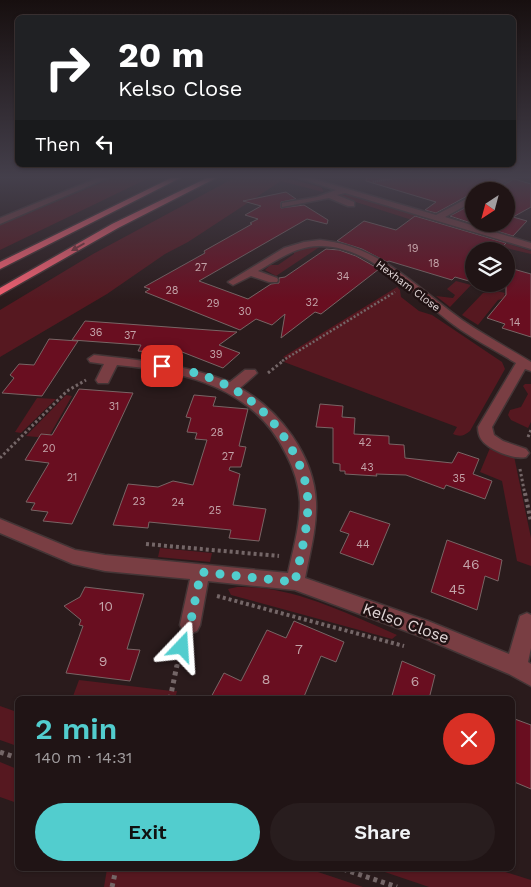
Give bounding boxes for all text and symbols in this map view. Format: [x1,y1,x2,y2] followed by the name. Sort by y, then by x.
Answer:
[118,34,204,76] text: 20 m
[35,35,100,100] icon: right
[118,76,243,101] text: Kelso Close
[91,130,119,158] icon: left
[35,133,81,156] text: Then
[465,182,515,232] north arrow
[465,182,515,292] map controls
[407,242,419,255] house number: 19
[465,242,515,292] button: layers
[71,243,84,252] one-way arrow
[428,257,440,270] house number: 18
[373,258,443,314] street label: Hexham Close
[195,261,207,274] house number: 27
[336,270,350,283] house number: 34
[165,284,179,297] house number: 28
[306,296,318,309] house number: 32
[206,297,220,310] house number: 29
[238,305,252,318] house number: 30
[509,316,521,329] house number: 14
[89,326,103,339] house number: 36
[124,329,136,342] house number: 37
[141,345,183,387] pin
[209,348,223,361] house number: 39
[148,352,176,380] icon: arrive
[109,400,119,413] house number: 31
[210,426,224,439] house number: 28
[358,436,372,449] house number: 42
[42,442,56,455] house number: 20
[222,450,234,463] house number: 27
[360,461,374,474] house number: 43
[67,471,77,484] house number: 21
[453,472,465,485] house number: 35
[133,495,145,508] house number: 23
[172,496,185,509] house number: 24
[209,504,221,517] house number: 25
[356,538,370,551] house number: 44
[462,556,480,572] house number: 46
[449,581,465,597] house number: 45
[99,598,113,614] house number: 10
[360,599,452,647] street label: Kelso Close
[155,620,207,672] position arrow
[295,641,303,657] house number: 7
[99,653,107,669] house number: 9
[262,671,270,687] house number: 8
[411,673,419,689] house number: 6
[35,711,117,746] text: 2 min
[443,713,495,765] button: close
[35,748,132,767] text: 140 m · 14:31
[35,803,260,861] button: Exit
[270,803,495,861] button: Share

